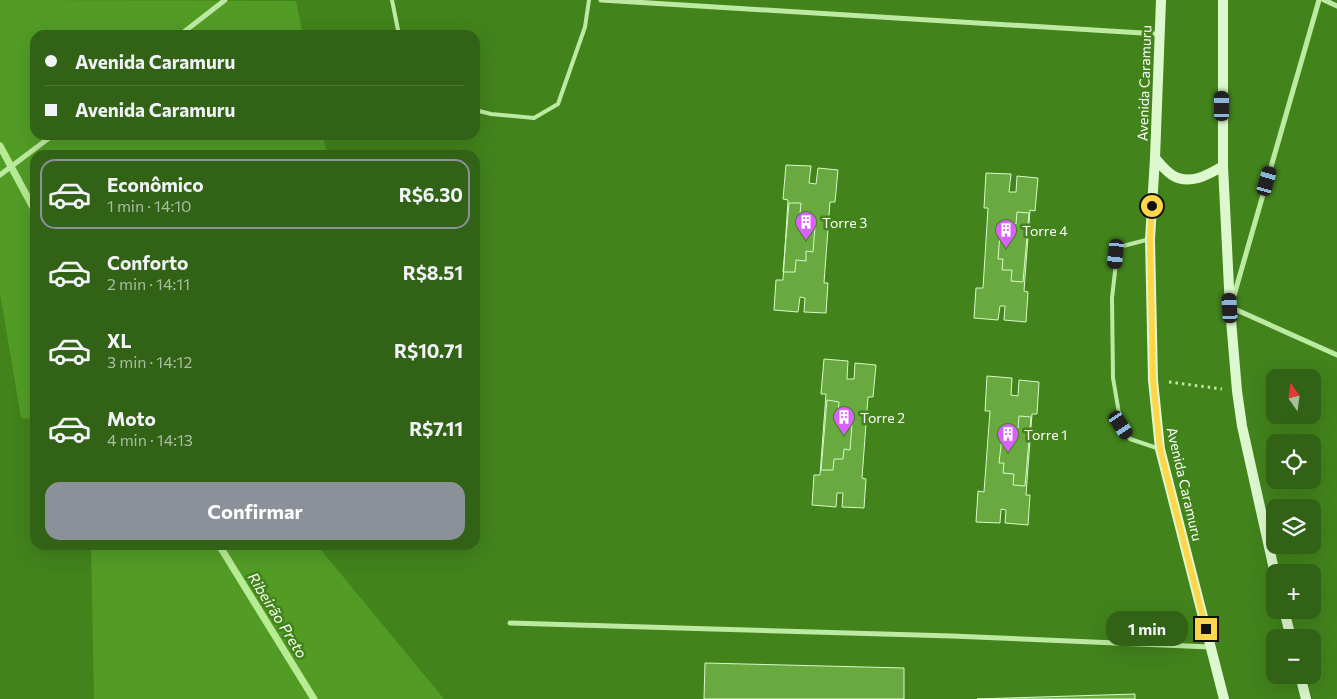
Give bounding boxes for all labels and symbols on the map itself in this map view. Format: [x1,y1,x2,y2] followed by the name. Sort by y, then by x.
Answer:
[1133,25,1155,141] street label: Avenida Caramuru
[1214,91,1229,121] car
[1255,165,1278,197] car
[1141,195,1163,217] route start
[794,210,818,241] building icon: Torre 3
[822,214,867,231] place label: Torre 3
[994,218,1018,249] building icon: Torre 4
[1022,222,1068,239] place label: Torre 4
[1106,238,1125,270] car
[1221,293,1238,323] car
[1266,369,1321,424] north arrow
[832,405,856,436] building icon: Torre 2
[1106,408,1135,442] car
[860,409,905,426] place label: Torre 2
[996,422,1020,453] building icon: Torre 1
[1164,425,1206,543] street label: Avenida Caramuru
[1024,426,1067,443] place label: Torre 1
[244,569,312,661] water label: Ribeirão Preto
[1106,612,1188,646] callout: 1 min
[1195,618,1217,640] route end

